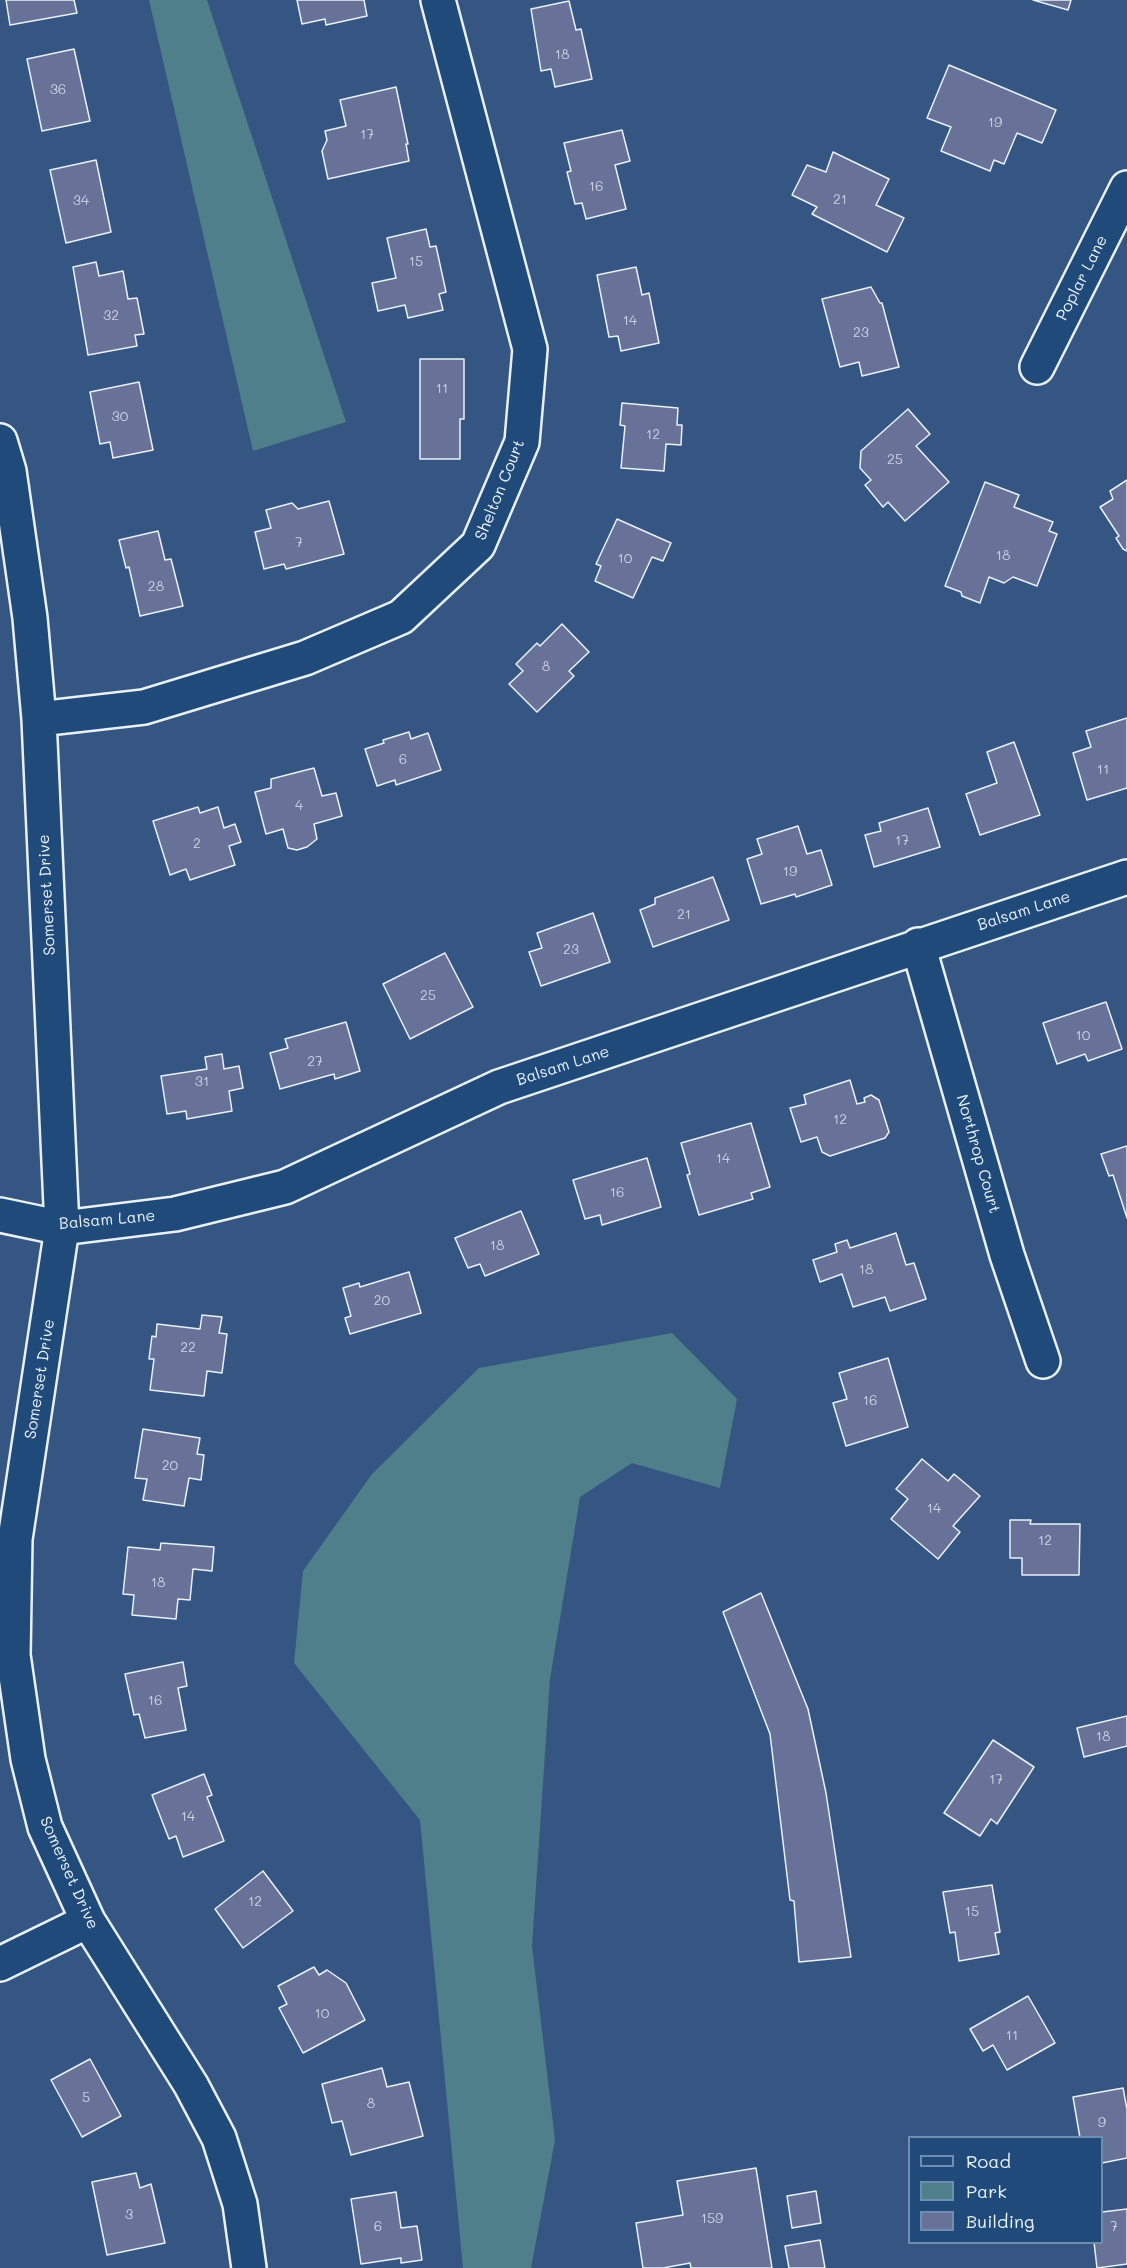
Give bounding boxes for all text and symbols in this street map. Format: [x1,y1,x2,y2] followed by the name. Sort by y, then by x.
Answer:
[555,47,569,63] house number: 18
[50,82,66,98] house number: 36
[988,115,1002,131] house number: 19
[360,127,374,143] house number: 17
[589,179,603,195] house number: 16
[833,192,847,208] house number: 21
[73,193,89,209] house number: 34
[1052,232,1112,324] street label: Poplar Lane
[409,254,423,270] house number: 15
[103,308,119,324] house number: 32
[623,313,637,329] house number: 14
[853,325,869,341] house number: 23
[436,381,448,397] house number: 11
[112,409,128,425] house number: 30
[646,427,660,443] house number: 12
[471,437,529,543] street label: Shelton Court
[887,452,903,468] house number: 25
[295,535,303,551] house number: 7
[996,548,1010,564] house number: 18
[618,551,632,567] house number: 10
[148,579,164,595] house number: 28
[542,659,550,675] house number: 8
[399,752,407,768] house number: 6
[1097,762,1109,778] house number: 11
[295,798,303,814] house number: 4
[895,833,909,849] house number: 17
[34,834,60,956] street label: Somerset Drive
[193,836,201,852] house number: 2
[783,864,797,880] house number: 19
[975,887,1073,935] street label: Balsam Lane
[677,907,691,923] house number: 21
[563,942,579,958] house number: 23
[420,988,436,1004] house number: 25
[1076,1028,1090,1044] house number: 10
[514,1042,612,1090] street label: Balsam Lane
[307,1054,323,1070] house number: 27
[195,1074,209,1090] house number: 31
[952,1092,1004,1216] street label: Northrop Court
[833,1112,847,1128] house number: 12
[716,1151,730,1167] house number: 14
[610,1185,624,1201] house number: 16
[58,1206,156,1234] street label: Balsam Lane
[490,1238,504,1254] house number: 18
[859,1262,873,1278] house number: 18
[374,1293,390,1309] house number: 20
[21,1318,59,1440] street label: Somerset Drive
[180,1340,196,1356] house number: 22
[863,1393,877,1409] house number: 16
[162,1458,178,1474] house number: 20
[927,1501,941,1517] house number: 14
[1038,1533,1052,1549] house number: 12
[151,1575,165,1591] house number: 18
[148,1693,162,1709] house number: 16
[1096,1729,1110,1745] house number: 18
[989,1772,1003,1788] house number: 17
[181,1809,195,1825] house number: 14
[36,1814,102,1932] street label: Somerset Drive
[248,1894,262,1910] house number: 12
[965,1904,979,1920] house number: 15
[315,2006,329,2022] house number: 10
[1006,2028,1018,2044] house number: 11
[82,2090,90,2106] house number: 5
[367,2096,375,2112] house number: 8
[1098,2115,1106,2131] house number: 9
[908,2136,1103,2244] legend
[966,2149,1011,2173] text: Road
[966,2179,1007,2203] text: Park
[125,2207,133,2223] house number: 3
[966,2209,1034,2233] text: Building
[701,2211,723,2227] house number: 159
[374,2219,382,2235] house number: 6
[1110,2219,1118,2235] house number: 7

